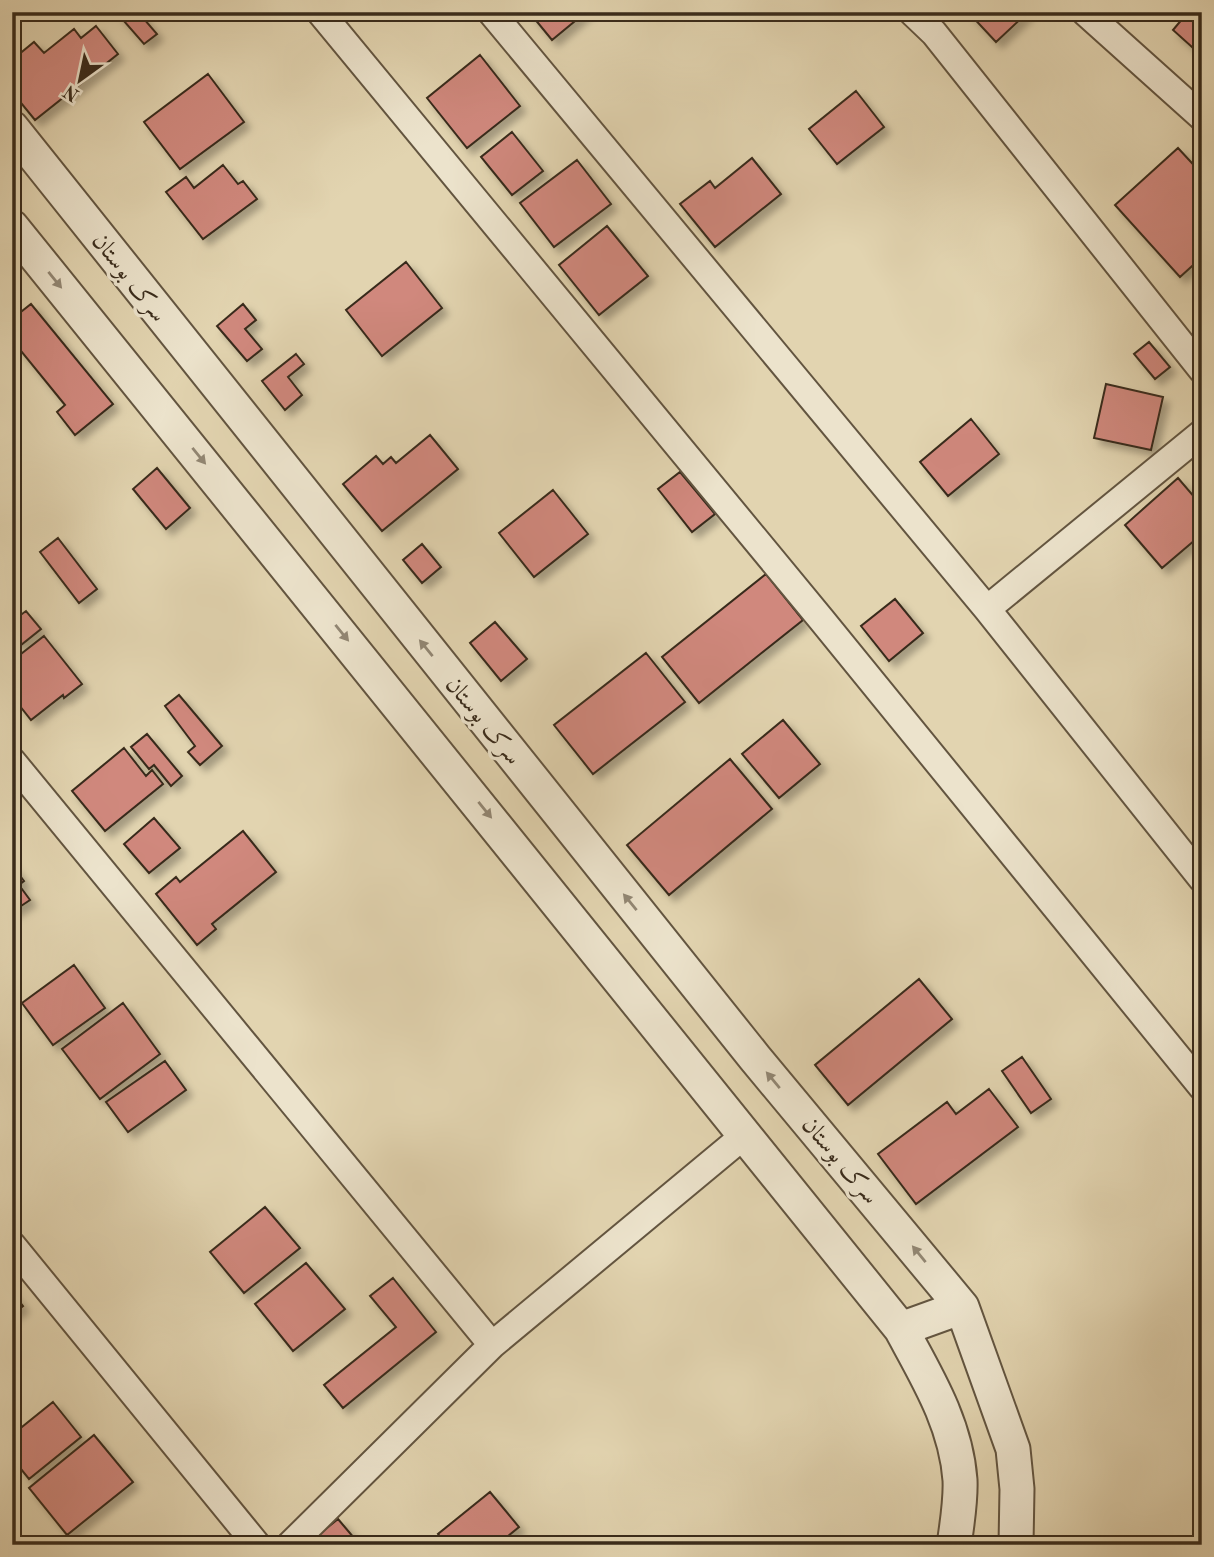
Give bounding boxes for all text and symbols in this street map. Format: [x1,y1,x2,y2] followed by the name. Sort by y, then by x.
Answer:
[46,46,116,116] north arrow
[60,80,83,104] text: N
[85,229,170,328] street label: سرک بوستان
[48,270,63,288] one-way arrow
[191,448,206,465] one-way arrow
[334,625,349,642] one-way arrow
[419,640,434,658] one-way arrow
[438,673,525,771] street label: سرک بوستان
[477,801,492,819] one-way arrow
[622,894,637,912] one-way arrow
[765,1071,780,1089] one-way arrow
[795,1113,882,1211] street label: سرک بوستان
[911,1245,926,1263] one-way arrow

